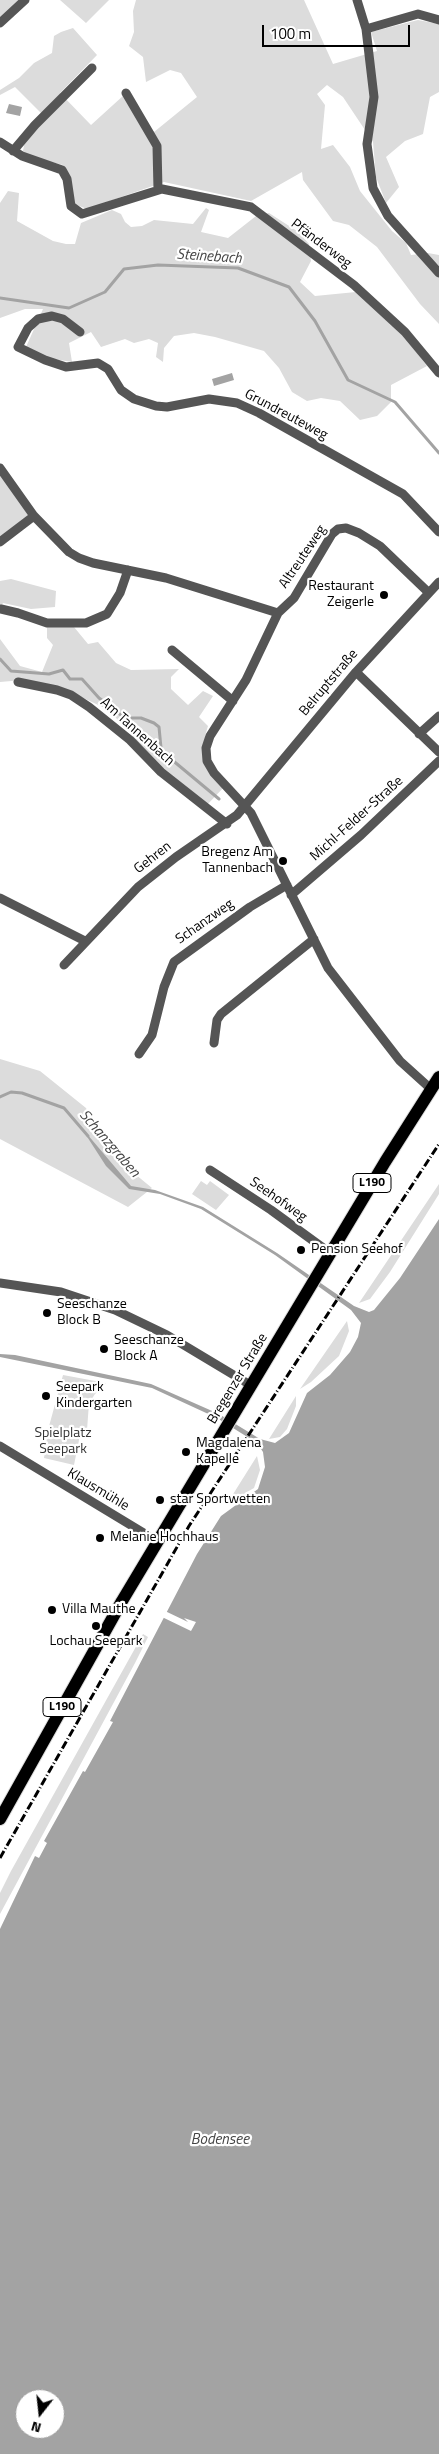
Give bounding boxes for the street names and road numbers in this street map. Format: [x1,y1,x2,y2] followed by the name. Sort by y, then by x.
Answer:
[287,216,355,272] street label: Pfänderweg
[242,386,330,444] street label: Grundreuteweg
[276,522,330,592] street label: Altreuteweg
[296,646,362,720] street label: Belruptstraße
[96,694,178,770] street label: Am Tannenbach
[307,773,407,865] street label: Michl-Felder-Straße
[131,838,175,878] street label: Gehren
[173,896,237,948] street label: Schanzweg
[246,1174,310,1226] street label: Seehofweg
[353,1174,391,1192] road number: L190
[204,1331,272,1427] street label: Bregenzer Straße
[64,1465,132,1515] street label: Klausmühle
[43,1698,81,1716] road number: L190

